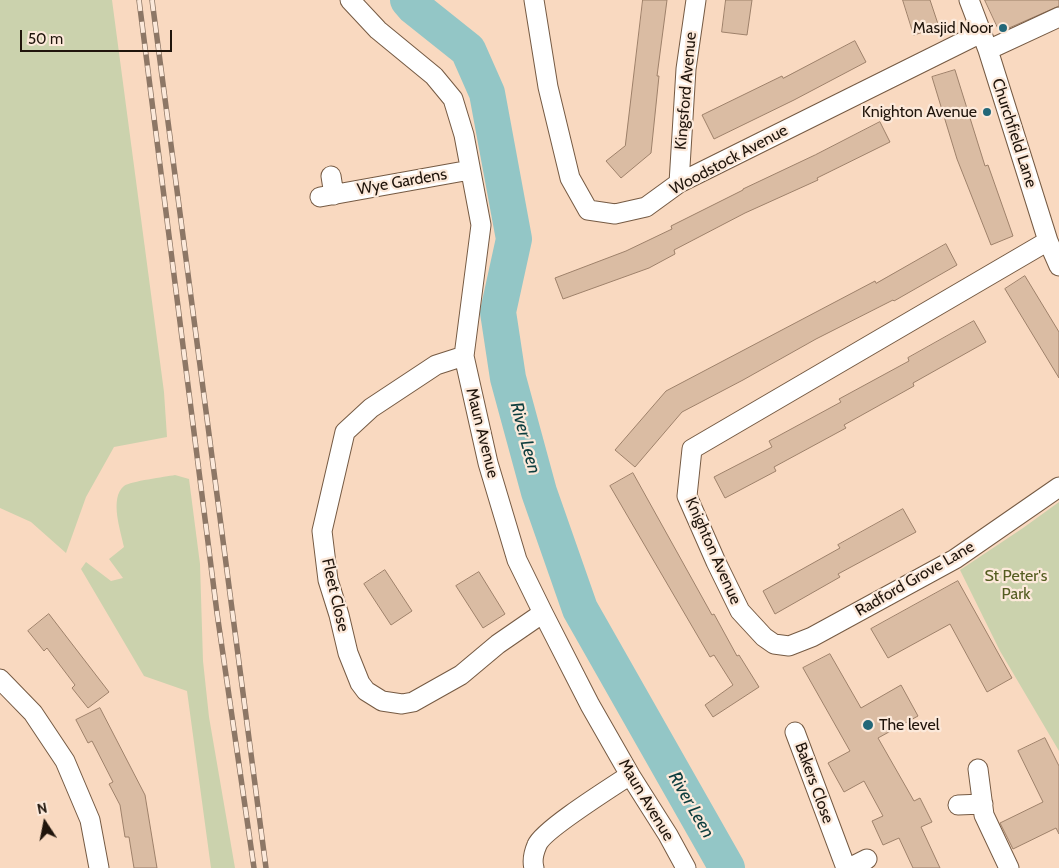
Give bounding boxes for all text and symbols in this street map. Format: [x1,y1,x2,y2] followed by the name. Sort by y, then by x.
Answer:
[913,18,993,38] place label: Masjid Noor
[22,20,175,52] scale bar
[997,22,1009,34] marker: Masjid Noor
[28,30,63,48] text: 50 m
[671,31,701,151] street label: Kingsford Avenue
[987,76,1041,190] street label: Churchfield Lane
[862,102,977,122] place label: Knighton Avenue
[981,106,993,118] marker: Knighton Avenue
[667,121,791,199] street label: Woodstock Avenue
[356,165,448,199] street label: Wye Gardens
[462,386,502,480] street label: Maun Avenue
[505,400,545,476] water label: River Leen
[681,494,745,608] street label: Knighton Avenue
[852,537,978,621] street label: Radford Grove Lane
[317,556,353,634] street label: Fleet Close
[985,566,1047,604] park label: St Peter's Park
[879,715,939,735] place label: The level
[861,718,875,732] marker: The level
[790,740,838,826] street label: Bakers Close
[614,756,678,844] street label: Maun Avenue
[663,768,719,842] water label: River Leen
[20,798,70,848] north arrow
[36,798,49,818] text: N

